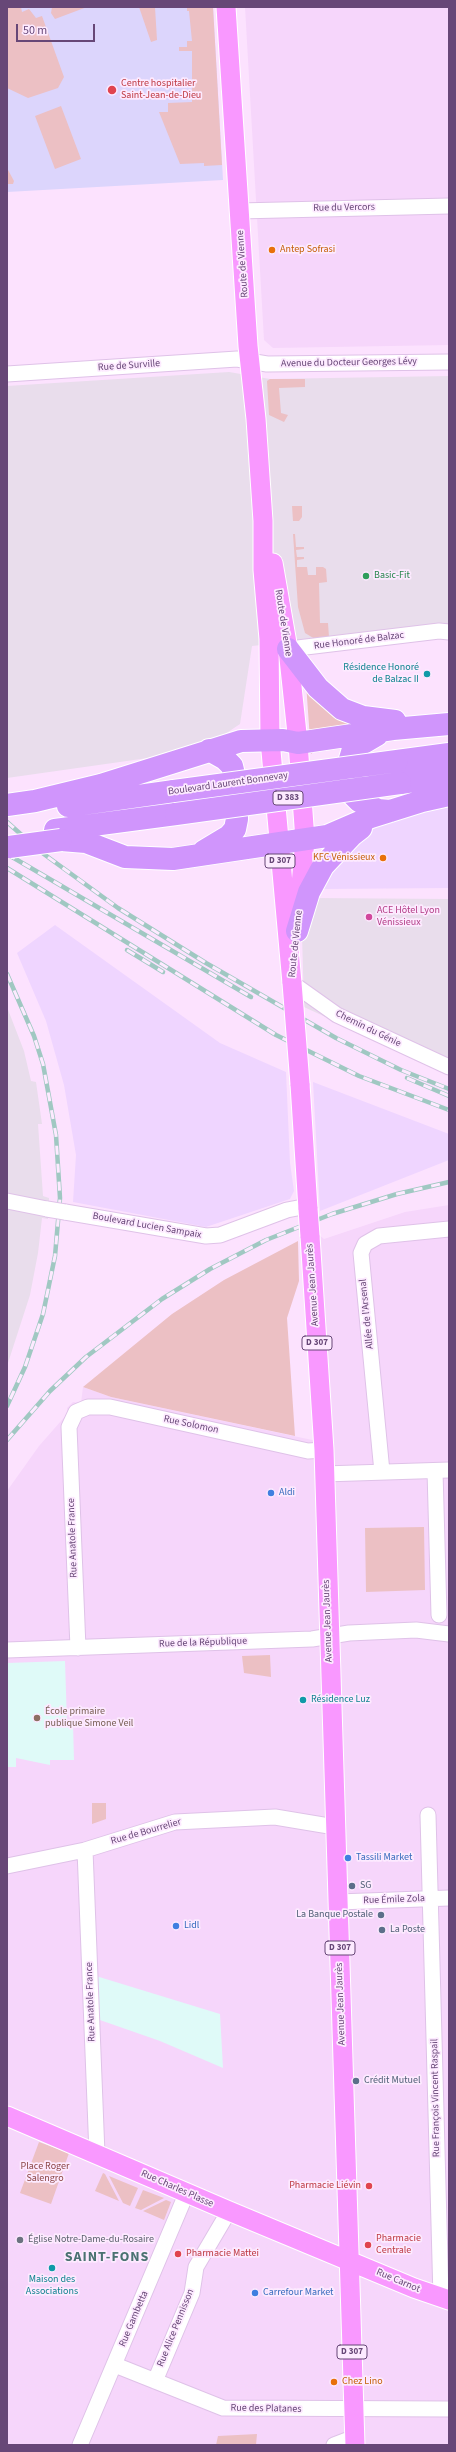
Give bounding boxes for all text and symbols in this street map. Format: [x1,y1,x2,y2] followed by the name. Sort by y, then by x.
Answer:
[18,16,97,42] scale bar
[23,22,47,39] text: 50 m
[121,78,201,102] place label: Centre hospitalier Saint-Jean-de-Dieu
[106,84,118,96] marker: Centre hospitalier Saint-Jean-de-Dieu
[313,201,375,215] street label: Rue du Vercors
[235,230,251,298] street label: Route de Vienne
[280,244,335,256] place label: Antep Sofrasi
[267,245,277,255] marker: Antep Sofrasi
[281,356,417,370] street label: Avenue du Docteur Georges Lévy
[98,358,160,374] street label: Rue de Surville
[374,570,410,582] place label: Basic-Fit
[361,571,371,581] marker: Basic-Fit
[272,589,294,657] street label: Route de Vienne
[313,630,405,652] street label: Rue Honoré de Balzac
[343,662,419,686] place label: Résidence Honoré de Balzac II
[422,669,432,679] marker: Résidence Honoré de Balzac II
[167,770,289,798] street label: Boulevard Laurent Bonnevay
[273,791,303,805] road number: D 383
[313,852,375,864] place label: KFC Vénissieux
[378,853,388,863] marker: KFC Vénissieux
[265,854,295,868] road number: D 307
[377,905,440,928] place label: ACE Hôtel Lyon Vénissieux
[286,910,306,978] street label: Route de Vienne
[364,912,374,922] marker: ACE Hôtel Lyon Vénissieux
[333,1008,403,1050] street label: Chemin du Génie
[92,1211,202,1241] street label: Boulevard Lucien Sampaix
[304,1243,322,1327] street label: Avenue Jean Jaurès
[357,1278,377,1350] street label: Allée de l'Arsenal
[302,1336,332,1350] road number: D 307
[162,1413,220,1437] street label: Rue Solomon
[279,1487,295,1499] place label: Aldi
[266,1488,276,1498] marker: Aldi
[66,1498,80,1578] street label: Rue Anatole France
[321,1579,335,1663] street label: Avenue Jean Jaurès
[159,1635,247,1651] street label: Rue de la République
[311,1694,370,1706] place label: Résidence Luz
[298,1695,308,1705] marker: Résidence Luz
[45,1706,133,1730] place label: École primaire publique Simone Veil
[32,1713,42,1723] marker: École primaire publique Simone Veil
[109,1816,183,1848] street label: Rue de Bourrelier
[356,1852,412,1864] place label: Tassili Market
[343,1853,353,1863] marker: Tassili Market
[360,1880,372,1892] place label: SG
[347,1881,357,1891] marker: SG
[363,1893,425,1907] street label: Rue Émile Zola
[296,1909,373,1921] place label: La Banque Postale
[376,1910,386,1920] marker: La Banque Postale
[184,1920,199,1932] place label: Lidl
[171,1921,181,1931] marker: Lidl
[390,1924,425,1936] place label: La Poste
[377,1925,387,1935] marker: La Poste
[325,1941,355,1955] road number: D 307
[84,1962,98,2042] street label: Rue Anatole France
[334,1962,348,2046] street label: Avenue Jean Jaurès
[429,2039,443,2157] street label: Rue François Vincent Raspail
[364,2075,420,2087] place label: Crédit Mutuel
[351,2076,361,2086] marker: Crédit Mutuel
[21,2161,69,2184] park label: Place Roger Salengro
[139,2168,215,2210] street label: Rue Charles Plasse
[289,2180,361,2192] place label: Pharmacie Liévin
[364,2181,374,2191] marker: Pharmacie Liévin
[376,2233,421,2256] place label: Pharmacie Centrale
[28,2234,154,2246] place label: Église Notre-Dame-du-Rosaire
[15,2235,25,2245] marker: Église Notre-Dame-du-Rosaire
[363,2240,373,2250] marker: Pharmacie Centrale
[186,2248,259,2260] place label: Pharmacie Mattei
[173,2249,183,2259] marker: Pharmacie Mattei
[65,2250,149,2266] district label: SAINT-FONS
[47,2263,57,2273] marker: Maison des Associations
[374,2266,422,2296] street label: Rue Carnot
[26,2274,78,2298] place label: Maison des Associations
[155,2287,197,2369] street label: Rue Alice Pennisson
[263,2287,333,2299] place label: Carrefour Market
[250,2288,260,2298] marker: Carrefour Market
[117,2289,151,2349] street label: Rue Gambetta
[337,2345,367,2359] road number: D 307
[342,2376,383,2388] place label: Chez Lino
[329,2377,339,2387] marker: Chez Lino
[231,2402,301,2416] street label: Rue des Platanes

